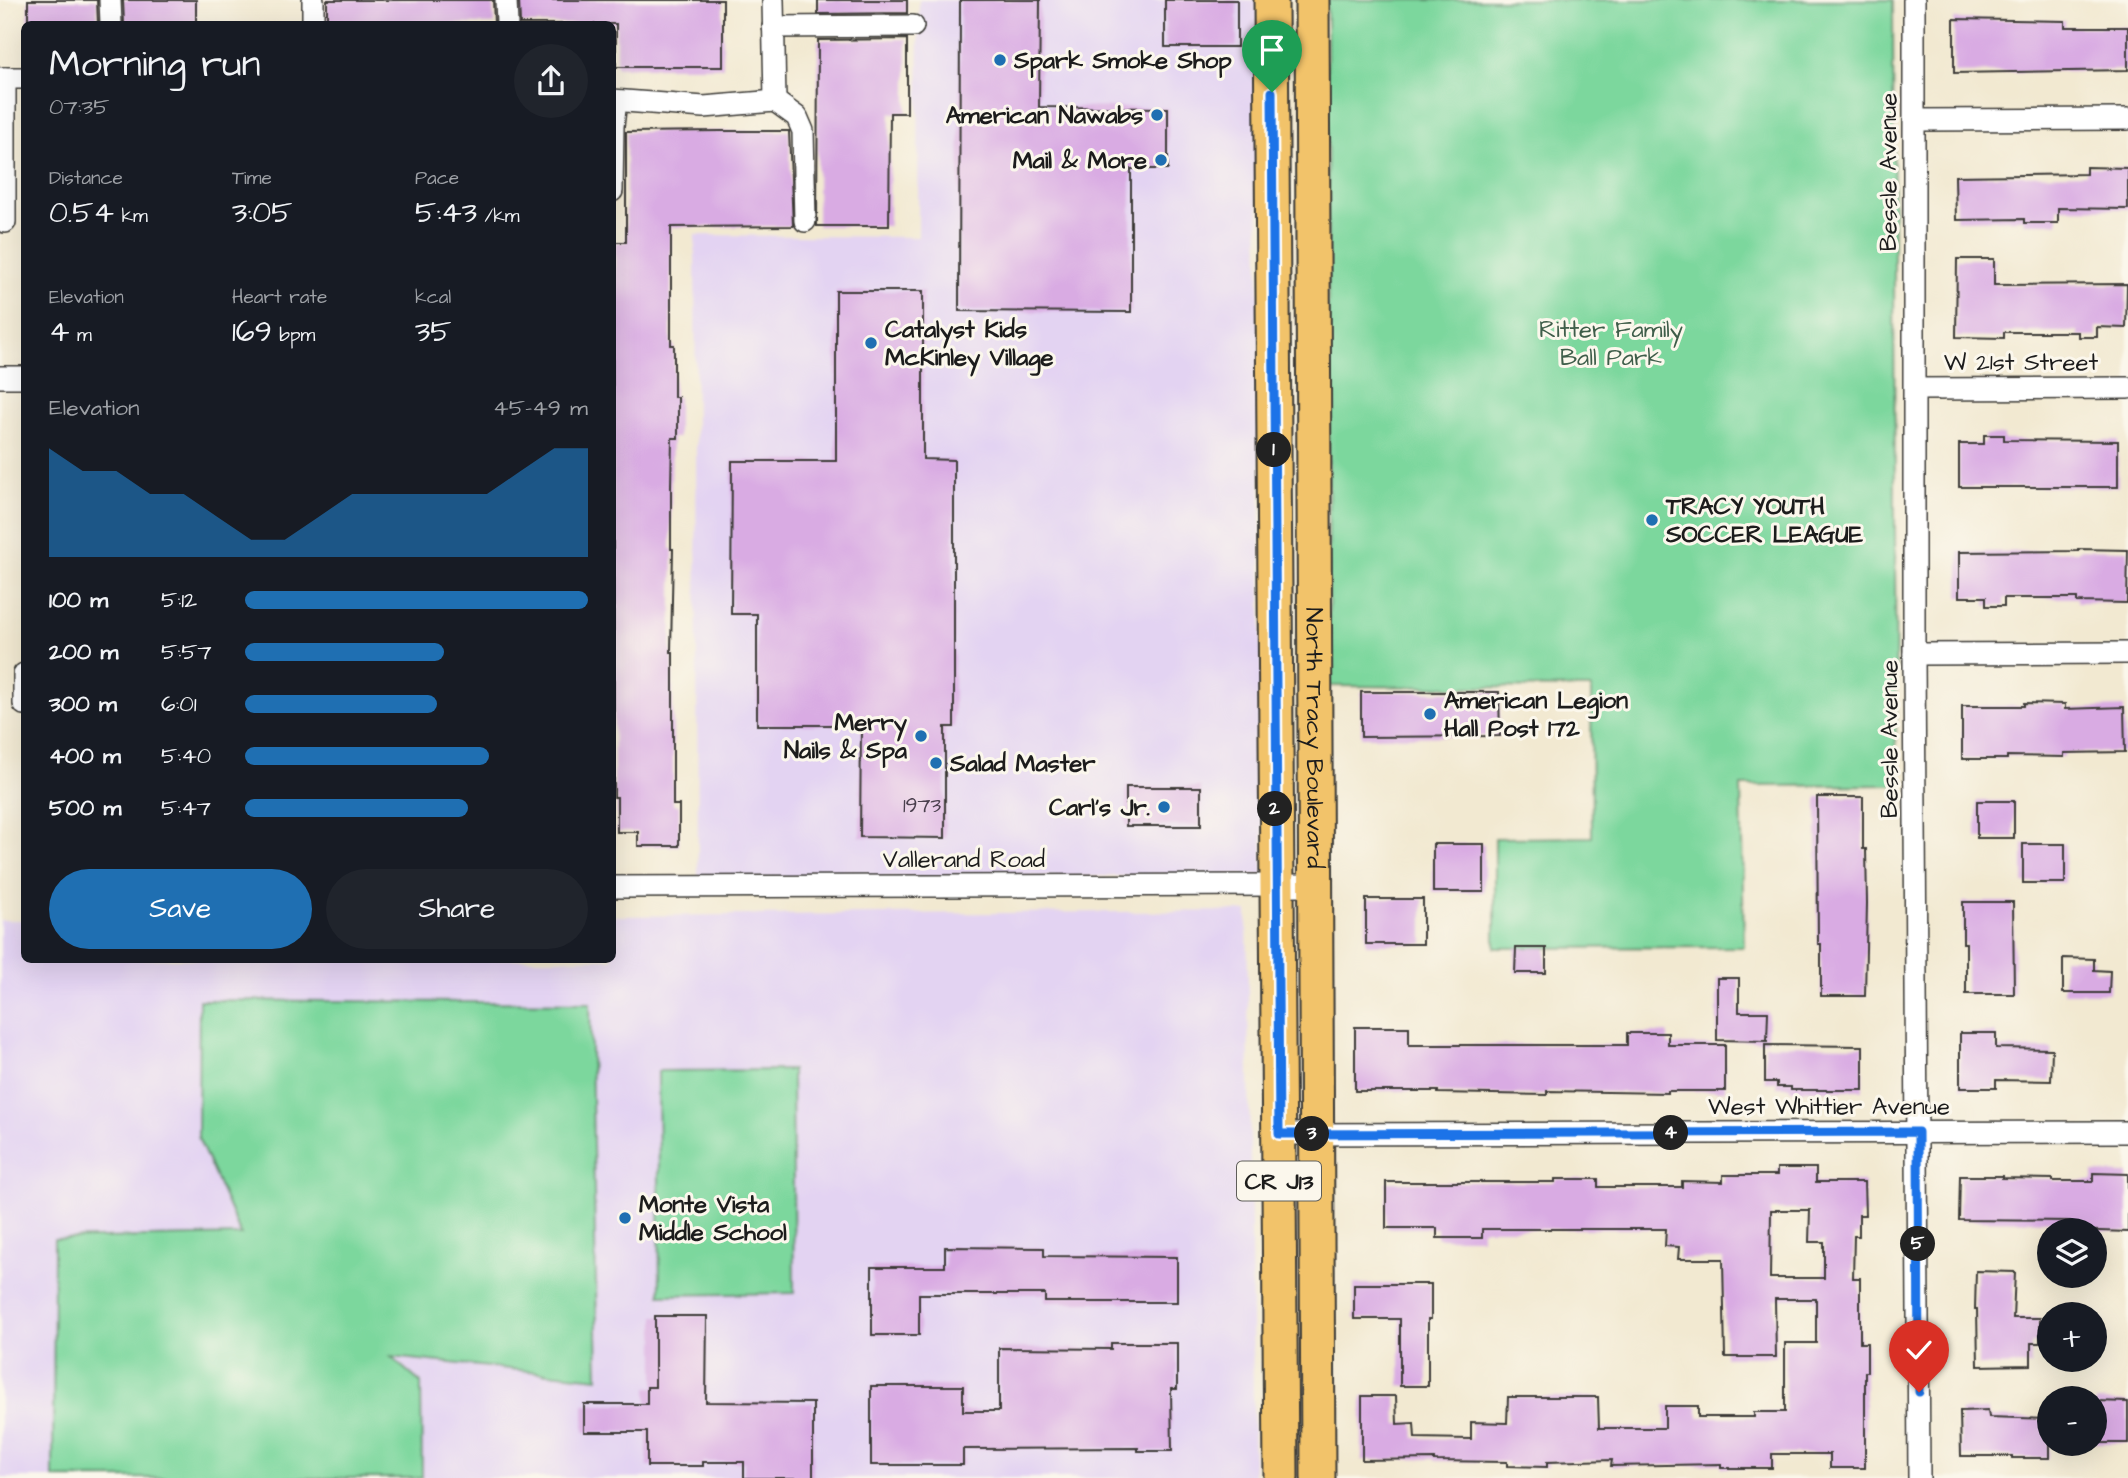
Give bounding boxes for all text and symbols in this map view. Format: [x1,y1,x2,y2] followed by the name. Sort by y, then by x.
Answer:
[1242,20,1302,92] pin
[1253,31,1291,69] icon: arrive
[49,39,261,91] text: Morning run
[514,44,588,118] button: share
[1013,44,1232,78] place label: Spark Smoke Shop
[992,52,1008,68] marker: Spark Smoke Shop
[49,91,110,123] text: 07:35
[1872,93,1906,251] street label: Bessle Avenue
[946,99,1143,133] place label: American Nawabs
[1149,107,1165,123] marker: American Nawabs
[1013,144,1147,178] place label: Mail & More
[1153,152,1169,168] marker: Mail & More
[49,165,123,192] text: Distance
[232,165,272,192] text: Time
[415,165,459,192] text: Pace
[49,192,114,234] text: 0.54
[232,192,292,234] text: 3:05
[415,192,477,234] text: 5:43
[114,203,148,230] text: km
[477,203,520,230] text: /km
[49,284,124,311] text: Elevation
[232,284,327,311] text: Heart rate
[415,284,451,311] text: kcal
[49,311,69,353] text: 4
[232,311,272,353] text: 169
[415,311,452,353] text: 35
[885,313,1054,377] place label: Catalyst Kids McKinley Village
[1539,313,1683,375] park label: Ritter Family Ball Park
[69,322,92,349] text: m
[272,322,315,349] text: bpm
[863,335,879,351] marker: Catalyst Kids McKinley Village
[1944,346,2098,380] street label: W 21st Street
[49,392,140,424] text: Elevation
[493,392,588,424] text: 45–49 m
[1256,433,1292,468] pin: 1
[1272,436,1275,463] text: 1
[1665,490,1864,552] place label: TRACY YOUTH SOCCER LEAGUE
[1644,512,1660,528] marker: TRACY YOUTH SOCCER LEAGUE
[49,584,108,616] text: 100 m
[161,584,197,616] text: 5:12
[1296,607,1332,869] street label: North Tracy Boulevard
[49,636,118,668] text: 200 m
[161,636,212,668] text: 5:57
[1873,660,1907,818] street label: Bessle Avenue
[1444,684,1628,746] place label: American Legion Hall Post 172
[49,688,117,720] text: 300 m
[161,688,197,720] text: 6:01
[784,706,908,768] place label: Merry Nails & Spa
[1422,706,1438,722] marker: American Legion Hall Post 172
[913,728,929,744] marker: Merry Nails & Spa
[49,740,121,772] text: 400 m
[161,740,211,772] text: 5:40
[949,747,1096,781] place label: Salad Master
[928,755,944,771] marker: Salad Master
[903,791,941,820] house number: 1973
[1049,791,1150,825] place label: Carl's Jr.
[49,792,121,824] text: 500 m
[161,792,211,824] text: 5:47
[1258,792,1292,826] pin: 2
[1269,795,1280,822] text: 2
[1156,799,1172,815] marker: Carl's Jr.
[883,843,1045,877] street label: Vallerand Road
[49,869,312,949] button: Save
[326,869,588,949] button: Share
[1708,1090,1950,1124] street label: West Whittier Avenue
[1294,1116,1330,1152] pin: 3
[1654,1116,1688,1150] pin: 4
[1664,1119,1677,1146] text: 4
[1307,1120,1316,1147] text: 3
[1237,1162,1321,1200] road number: CR J13
[639,1188,787,1250] place label: Monte Vista Middle School
[617,1210,633,1226] marker: Monte Vista Middle School
[2037,1218,2107,1456] map controls
[2037,1218,2107,1288] button: layers
[1900,1226,1936,1262] pin: 5
[1911,1230,1924,1257] text: 5
[2037,1302,2107,1372] button: +
[1889,1320,1949,1392] pin
[1900,1331,1938,1369] icon: check
[2037,1386,2107,1456] button: −

